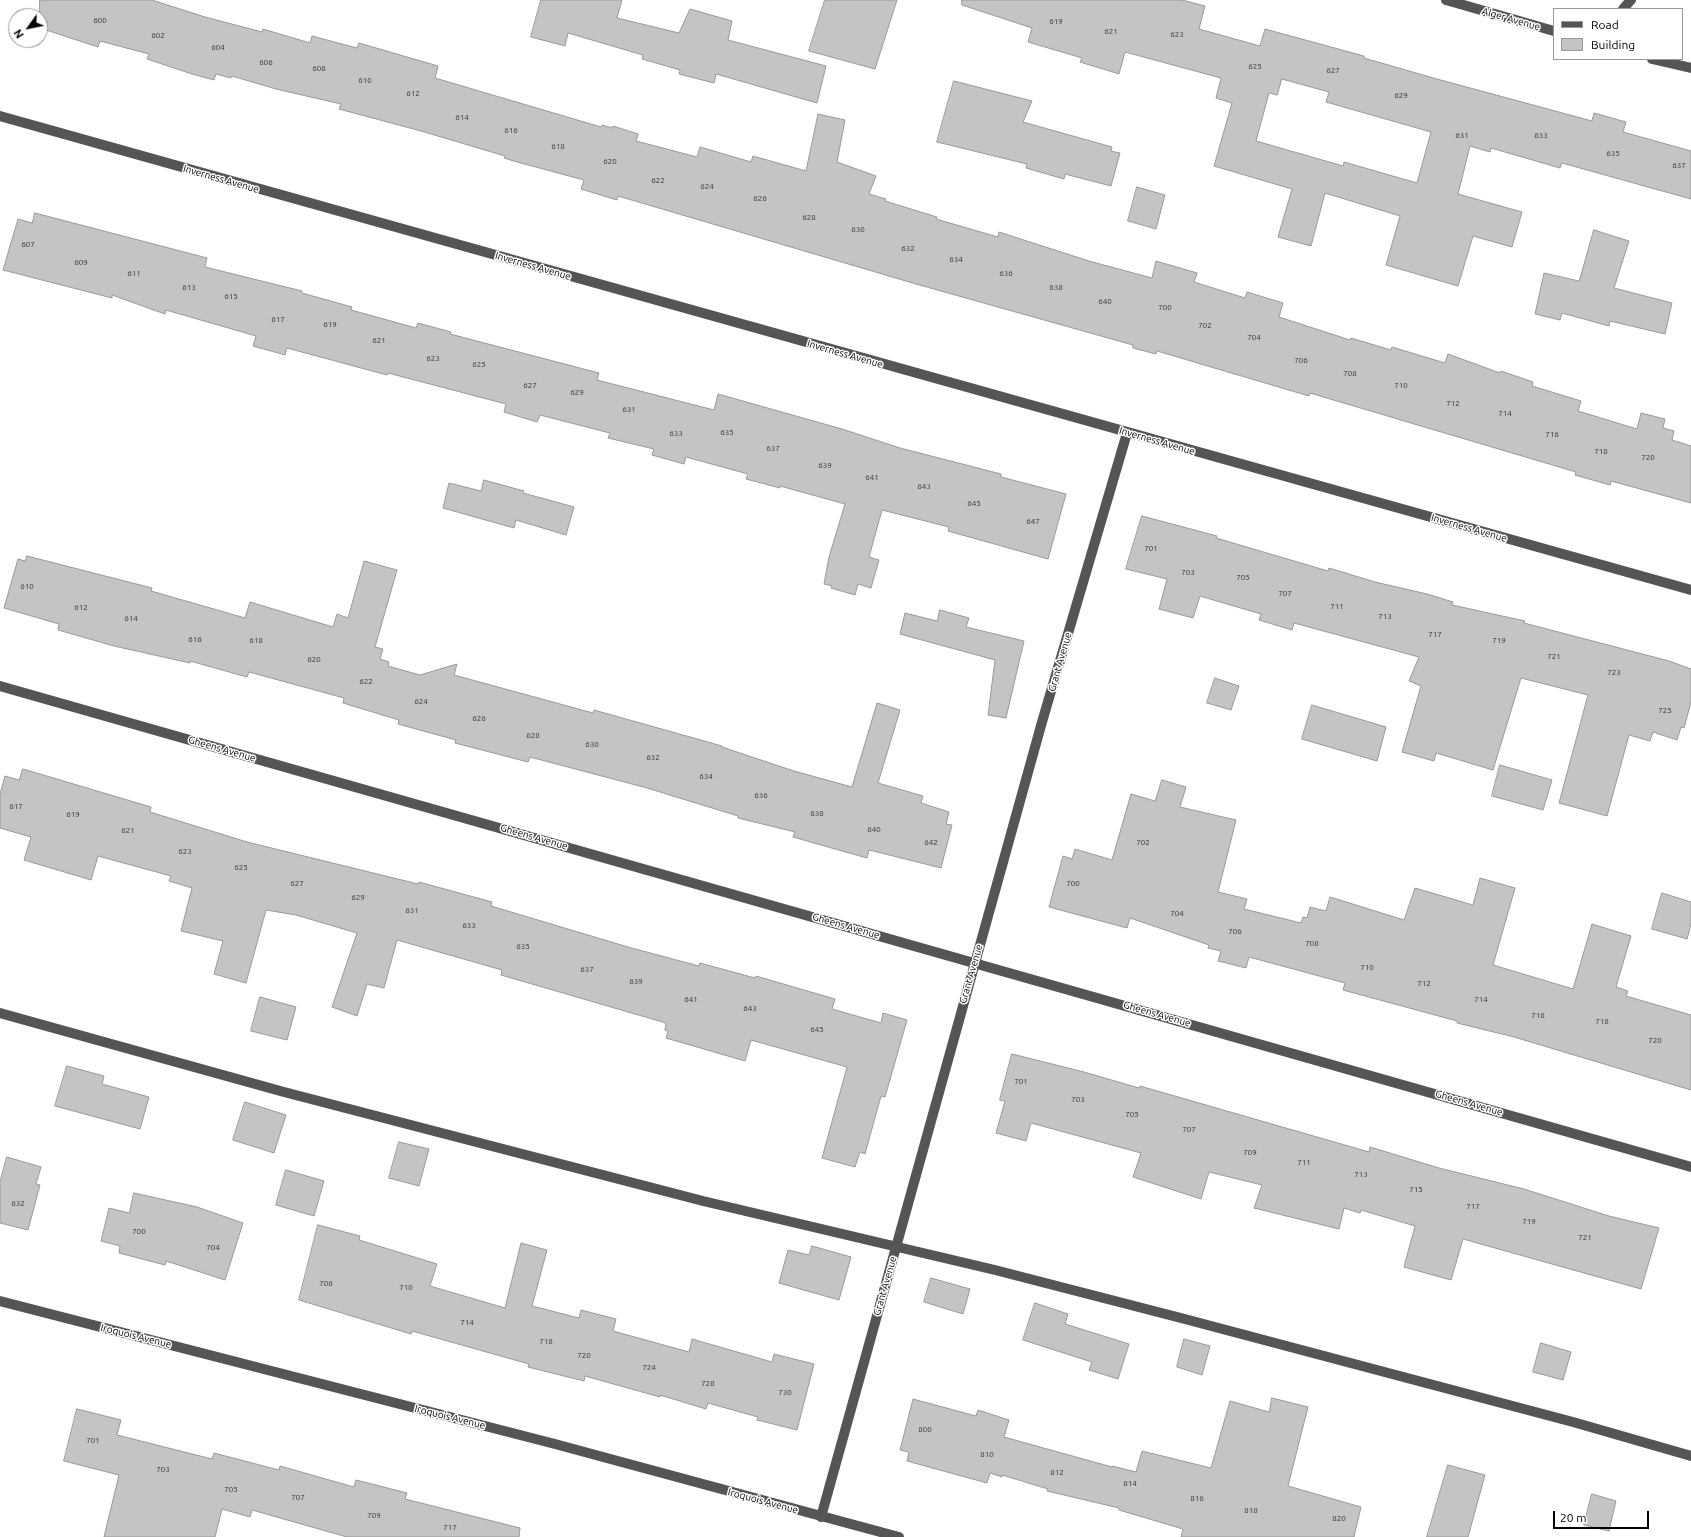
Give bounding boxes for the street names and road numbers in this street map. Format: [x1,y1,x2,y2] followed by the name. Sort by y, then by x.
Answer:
[1480,5,1542,33] street label: Alger Avenue
[182,162,260,196] street label: Inverness Avenue
[494,249,572,283] street label: Inverness Avenue
[806,337,884,371] street label: Inverness Avenue
[1118,424,1196,458] street label: Inverness Avenue
[1430,511,1508,545] street label: Inverness Avenue
[1046,631,1074,693] street label: Grant Avenue
[187,734,257,764] street label: Gheens Avenue
[499,822,569,852] street label: Gheens Avenue
[811,911,881,941] street label: Gheens Avenue
[957,943,985,1005] street label: Grant Avenue
[1122,999,1192,1029] street label: Gheens Avenue
[1434,1088,1504,1118] street label: Gheens Avenue
[871,1255,899,1317] street label: Grant Avenue
[99,1321,173,1351] street label: Iroquois Avenue
[413,1402,487,1432] street label: Iroquois Avenue
[727,1486,799,1516] street label: Iroquois Avenue

